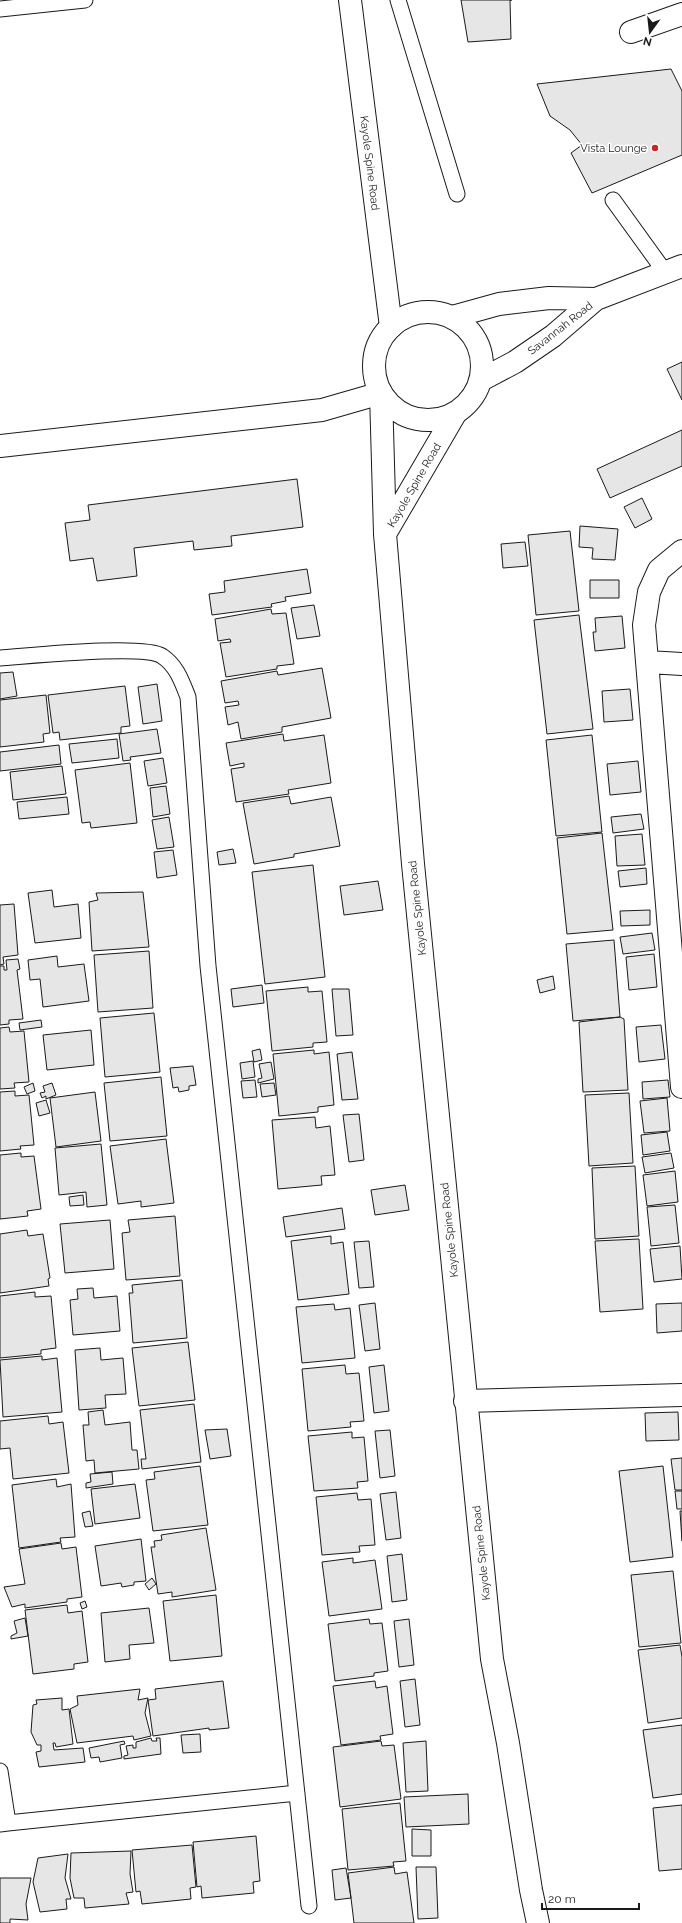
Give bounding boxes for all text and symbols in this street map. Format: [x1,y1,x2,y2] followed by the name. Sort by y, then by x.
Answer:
[630,12,670,52] north arrow
[642,34,653,49] text: N
[357,115,382,211] street label: Kayole Spine Road
[580,142,648,155] place label: Vista Lounge
[650,143,660,153] marker: Vista Lounge
[525,299,595,358] street label: Savannah Road
[385,441,444,530] street label: Kayole Spine Road
[406,860,429,956] street label: Kayole Spine Road
[438,1182,461,1278] street label: Kayole Spine Road
[470,1505,493,1601] street label: Kayole Spine Road
[542,1885,639,1911] scale bar
[548,1892,576,1906] text: 20 m

